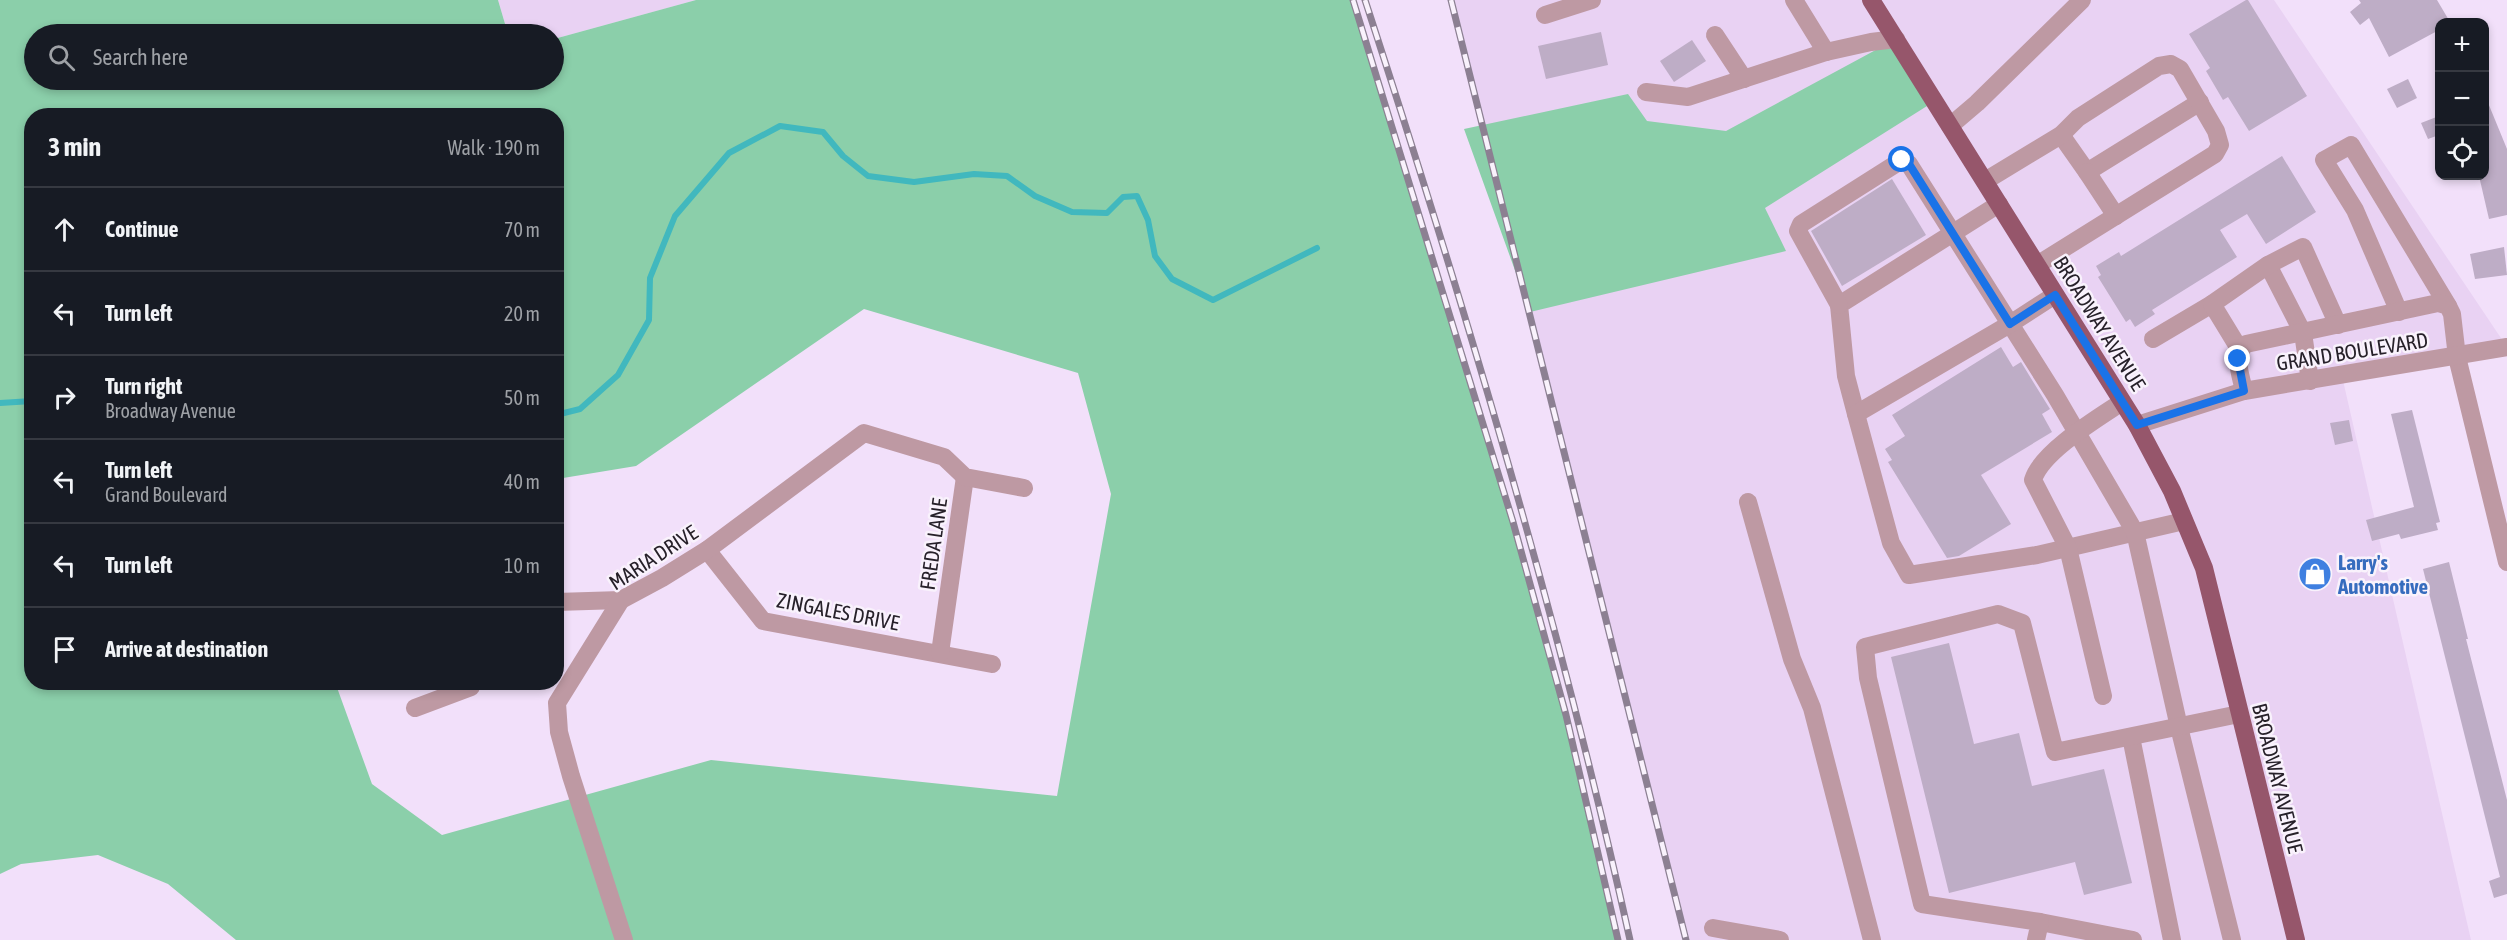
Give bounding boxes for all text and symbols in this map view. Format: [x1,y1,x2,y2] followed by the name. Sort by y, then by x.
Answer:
[2435,18,2489,180] map controls
[2435,18,2489,72] button: +
[24,24,564,90] search box
[45,41,78,74] icon: search
[93,44,188,70] text: Search here
[2435,72,2489,126] button: −
[2435,126,2489,180] button: locate
[48,132,101,162] text: 3 min
[448,136,540,159] text: Walk · 190 m
[1888,146,1914,172] route start
[48,213,81,246] icon: ahead
[105,216,179,242] text: Continue
[504,218,540,241] text: 70 m
[2049,252,2151,394] street label: BROADWAY AVENUE
[48,297,81,330] icon: left
[105,300,172,326] text: Turn left
[504,302,540,325] text: 20 m
[2275,327,2429,375] street label: GRAND BOULEVARD
[2224,345,2250,371] route end
[105,373,182,399] text: Turn right
[48,381,81,414] icon: right
[504,386,540,409] text: 50 m
[105,399,236,422] text: Broadway Avenue
[105,457,172,483] text: Turn left
[48,465,81,498] icon: left
[504,470,540,493] text: 40 m
[105,483,228,506] text: Grand Boulevard
[915,496,951,592] street label: FREDA LANE
[604,520,702,594] street label: MARIA DRIVE
[48,549,81,582] icon: left
[2337,550,2428,598] place label: Larry's Automotive
[105,552,172,578] text: Turn left
[504,554,540,577] text: 10 m
[2297,556,2333,592] shop icon: Larry's Automotive
[775,587,901,635] street label: ZINGALES DRIVE
[48,633,81,666] icon: arrive
[105,636,268,662] text: Arrive at destination
[2248,701,2308,855] street label: BROADWAY AVENUE

